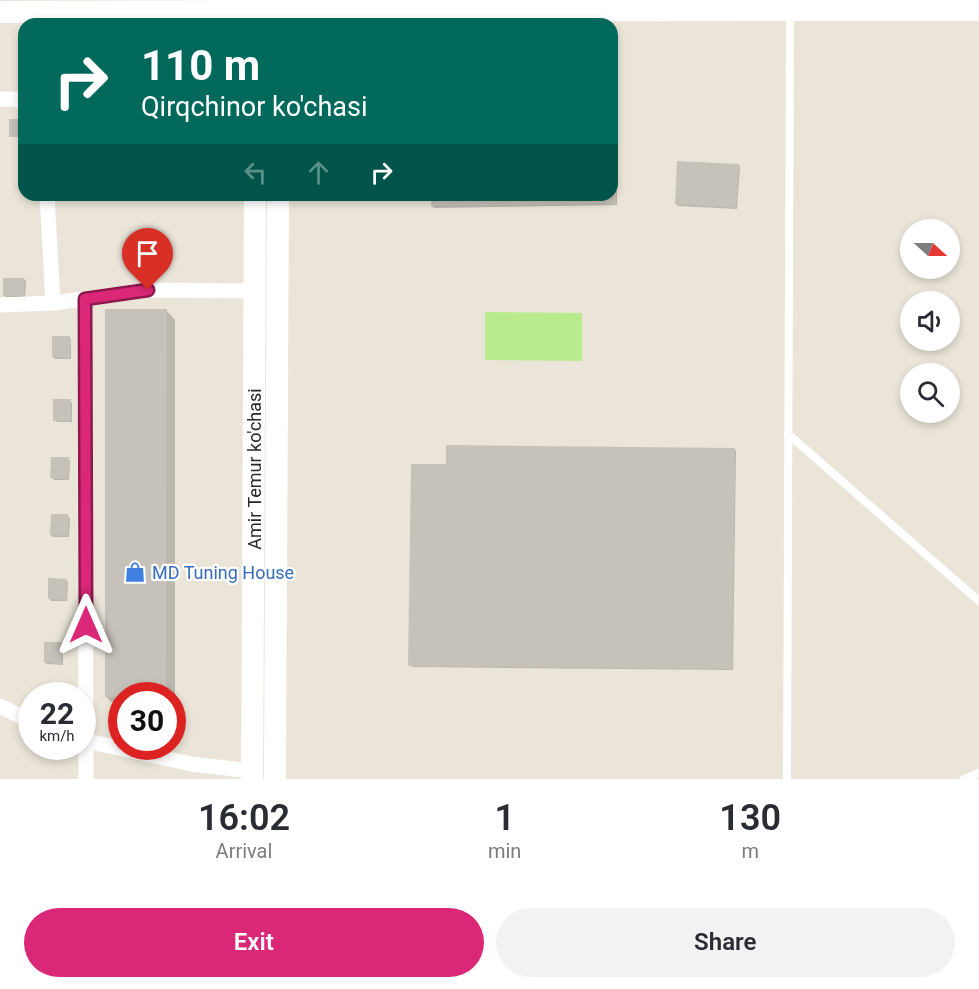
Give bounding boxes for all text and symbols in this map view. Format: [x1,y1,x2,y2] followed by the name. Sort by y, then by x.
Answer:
[141,41,260,90] text: 110 m
[42,42,120,120] icon: right
[141,91,368,123] text: Qirqchinor ko'chasi
[239,156,272,189] icon: left
[302,156,335,189] icon: ahead
[365,156,398,189] icon: right
[900,219,960,279] north arrow
[900,219,960,423] map controls
[122,228,173,290] pin
[131,237,164,270] icon: arrive
[900,291,960,351] button: sound
[900,363,960,423] button: search
[244,388,265,550] street label: Amir Temur ko'chasi
[123,560,147,584] shop icon: MD Tuning House
[152,562,294,583] place label: MD Tuning House
[54,593,118,657] position arrow
[108,682,186,760] speed limit sign: 30
[40,696,74,731] text: 22
[39,727,75,745] text: km/h
[198,797,290,839] text: 16:02
[494,797,515,839] text: 1
[719,797,781,839] text: 130
[216,839,272,863] text: Arrival
[488,839,521,863] text: min
[741,839,759,863] text: m
[24,908,484,977] button: Exit
[496,908,955,977] button: Share

